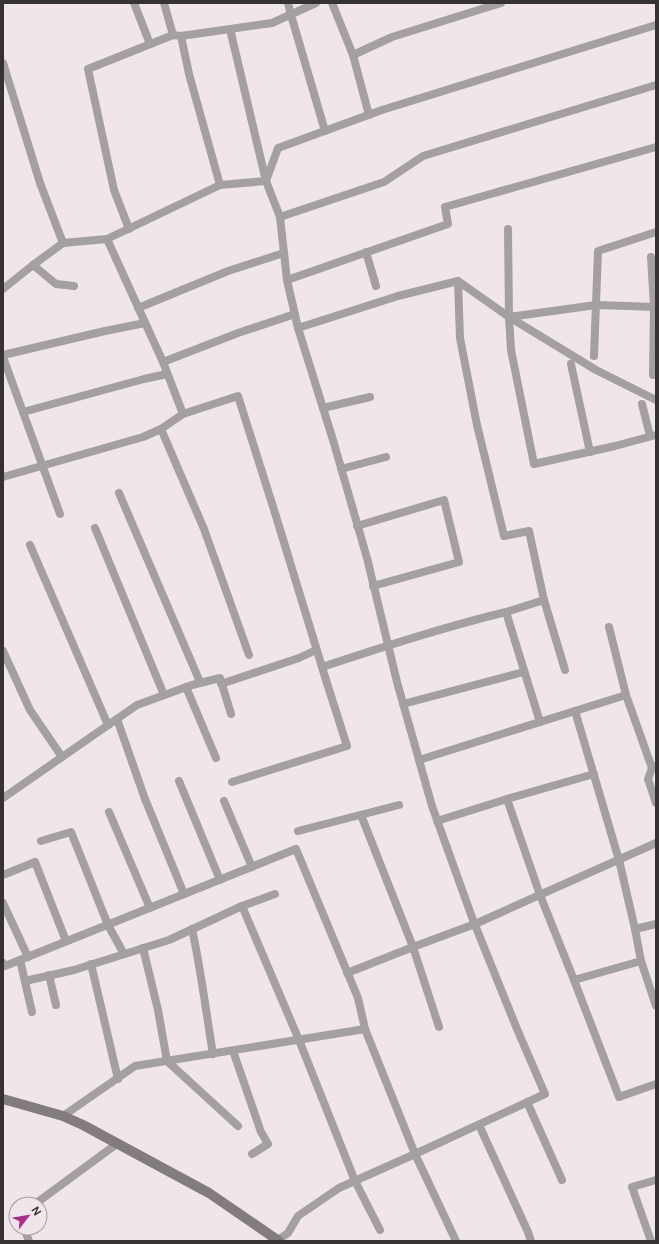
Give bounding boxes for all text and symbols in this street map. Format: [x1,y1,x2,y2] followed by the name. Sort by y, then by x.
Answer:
[8,1196,48,1236] north arrow
[29,1204,45,1218] text: N

